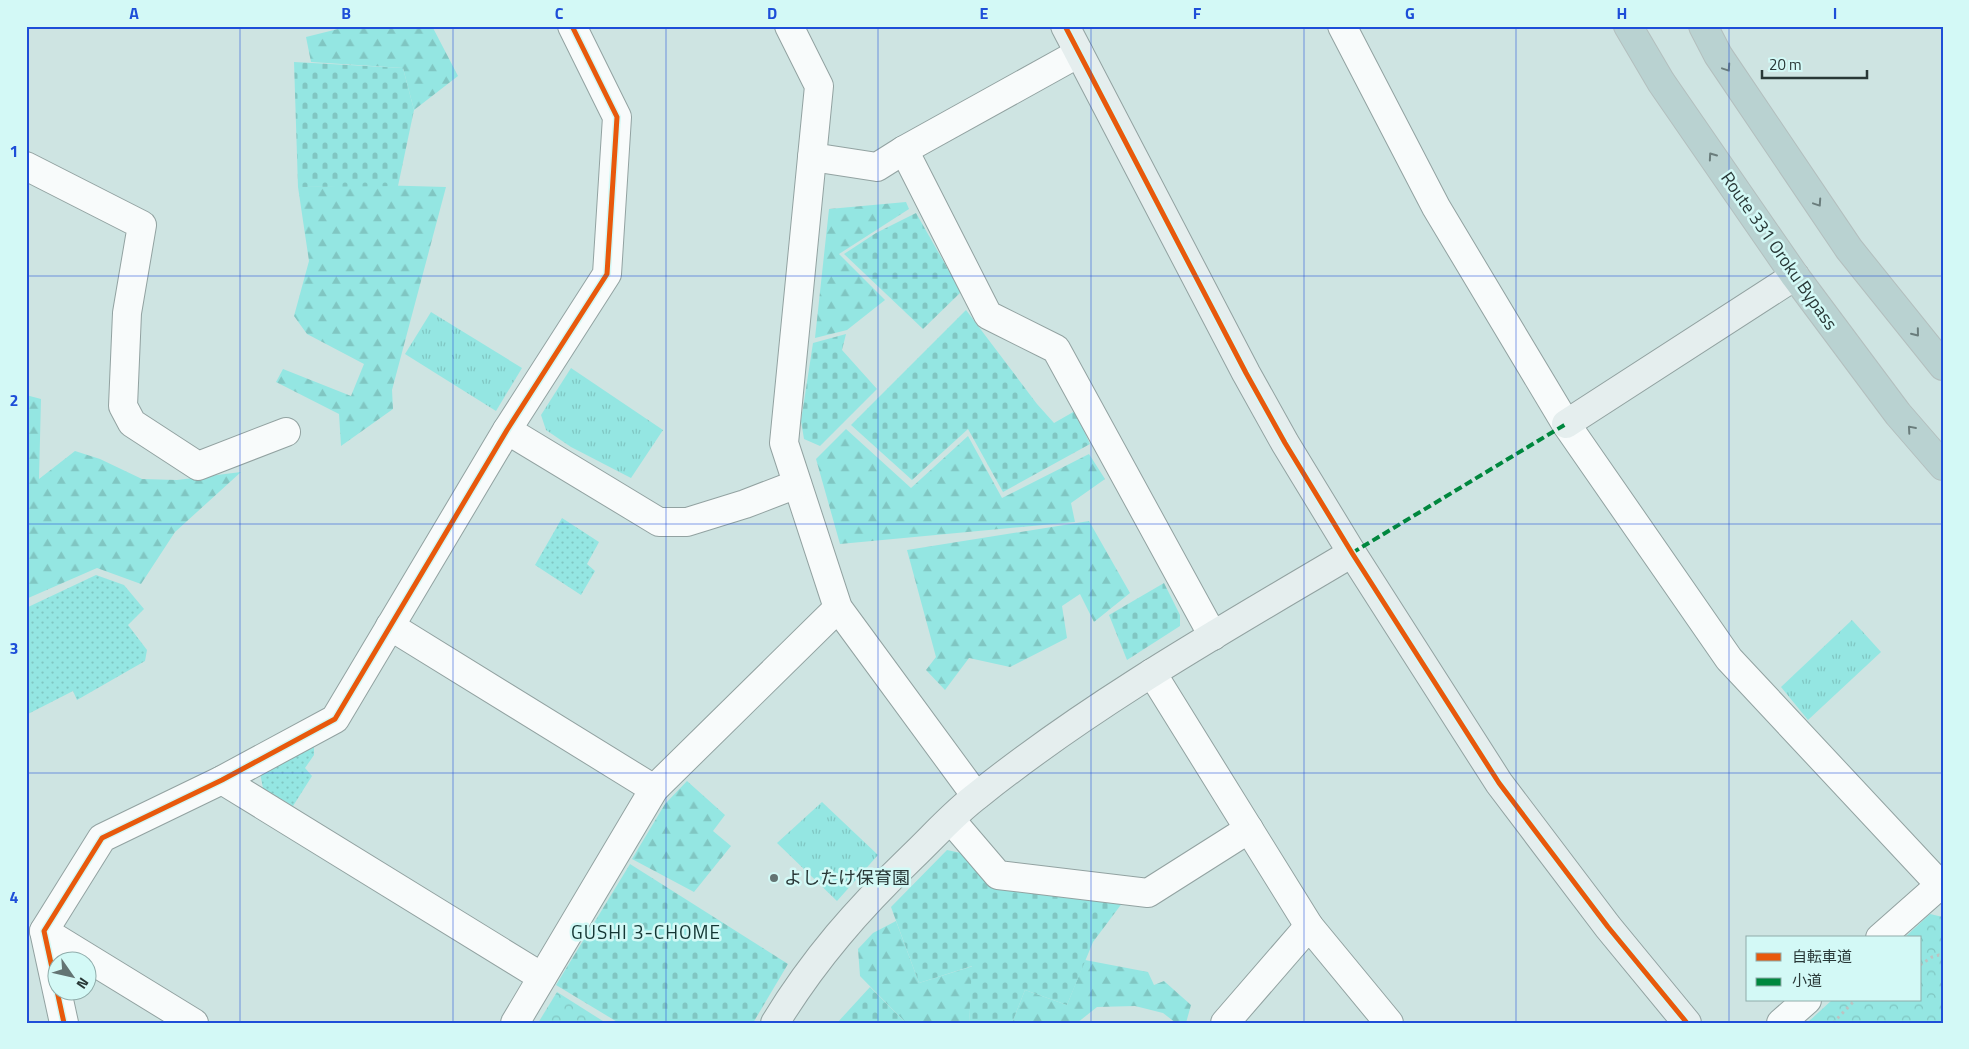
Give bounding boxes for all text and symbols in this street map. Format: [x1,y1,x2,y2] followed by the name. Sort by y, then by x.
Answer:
[129,1,139,25] text: A
[341,1,351,25] text: B
[555,1,564,25] text: C
[767,1,777,25] text: D
[980,1,989,25] text: E
[1193,1,1202,25] text: F
[1405,1,1415,25] text: G
[1617,1,1627,25] text: H
[1833,1,1837,25] text: I
[1762,48,1866,80] scale bar
[1769,53,1802,76] text: 20 m
[1721,63,1730,72] one-way arrow
[10,139,18,163] text: 1
[1709,152,1718,162] one-way arrow
[1714,166,1844,335] street label: Route 331 Oroku Bypass
[1812,197,1821,207] one-way arrow
[1910,327,1919,336] one-way arrow
[10,388,18,412] text: 2
[1908,425,1917,434] one-way arrow
[10,636,18,660] text: 3
[784,864,910,891] place label: よしたけ保育園
[768,872,780,884] marker: よしたけ保育園
[10,885,19,909] text: 4
[571,917,721,946] district label: GUSHI 3-CHOME
[1746,936,1922,1002] legend
[1792,945,1852,968] text: 自転車道
[48,952,98,1002] north arrow
[1792,969,1822,992] text: 小道
[72,974,95,993] text: N

